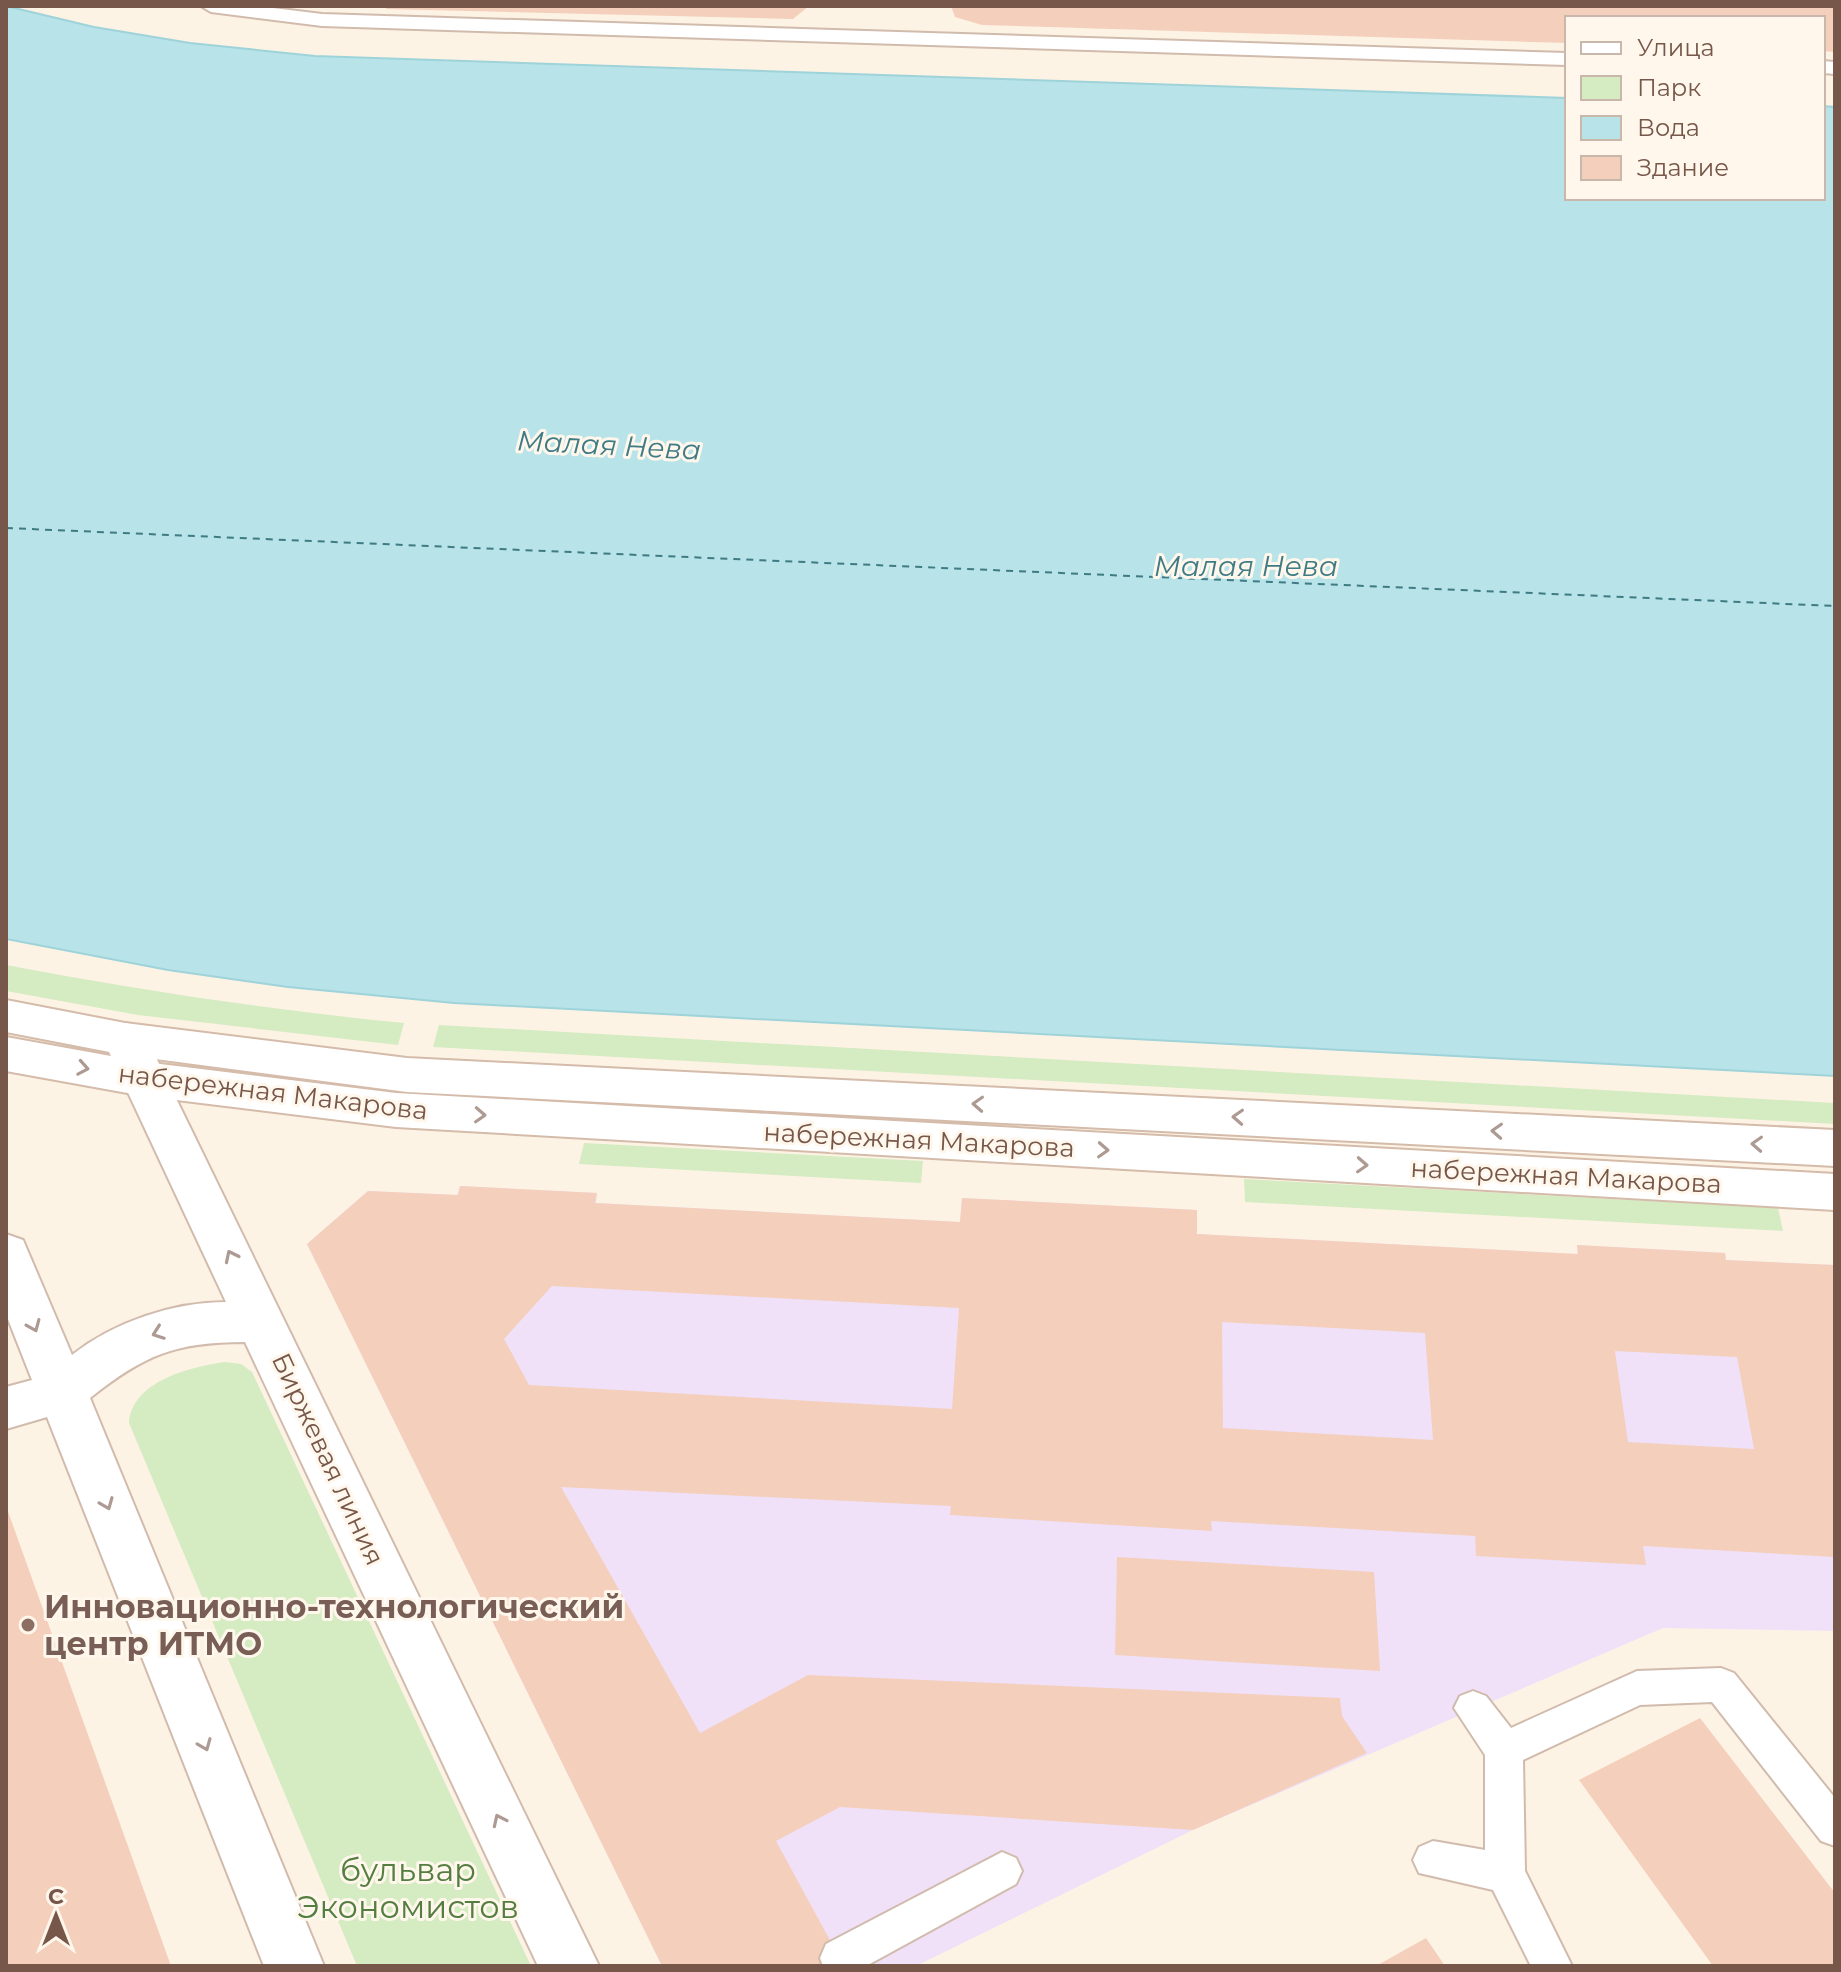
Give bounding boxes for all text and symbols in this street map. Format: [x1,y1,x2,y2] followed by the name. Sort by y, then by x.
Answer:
[1565,16,1825,200] legend
[1637,33,1715,62] text: Улица
[1637,73,1701,102] text: Парк
[1637,113,1700,142] text: Вода
[1637,153,1729,182] text: Здание
[516,423,702,467] water label: Малая Нева
[1154,549,1338,583] water label: Малая Нева
[116,1057,430,1127] street label: набережная Макарова
[76,1058,89,1075] one-way arrow
[971,1096,984,1113] one-way arrow
[474,1106,487,1123] one-way arrow
[1231,1109,1244,1126] one-way arrow
[763,1116,1075,1164] street label: набережная Макарова
[1490,1123,1503,1140] one-way arrow
[1750,1136,1763,1153] one-way arrow
[1097,1141,1110,1158] one-way arrow
[1410,1152,1722,1200] street label: набережная Макарова
[1356,1156,1369,1173] one-way arrow
[225,1250,241,1265] one-way arrow
[25,1318,41,1332] one-way arrow
[152,1324,166,1340] one-way arrow
[265,1348,391,1570] street label: Биржевая линия
[97,1496,114,1510] one-way arrow
[44,1587,624,1663] place label: Инновационно-технологический центр ИТМО
[19,1616,37,1634] marker: Инновационно-технологический центр ИТМО
[195,1737,211,1752] one-way arrow
[493,1813,509,1828] one-way arrow
[297,1850,519,1926] park label: бульвар Экономистов
[16,1876,96,1956] north arrow
[48,1883,64,1910] text: С

